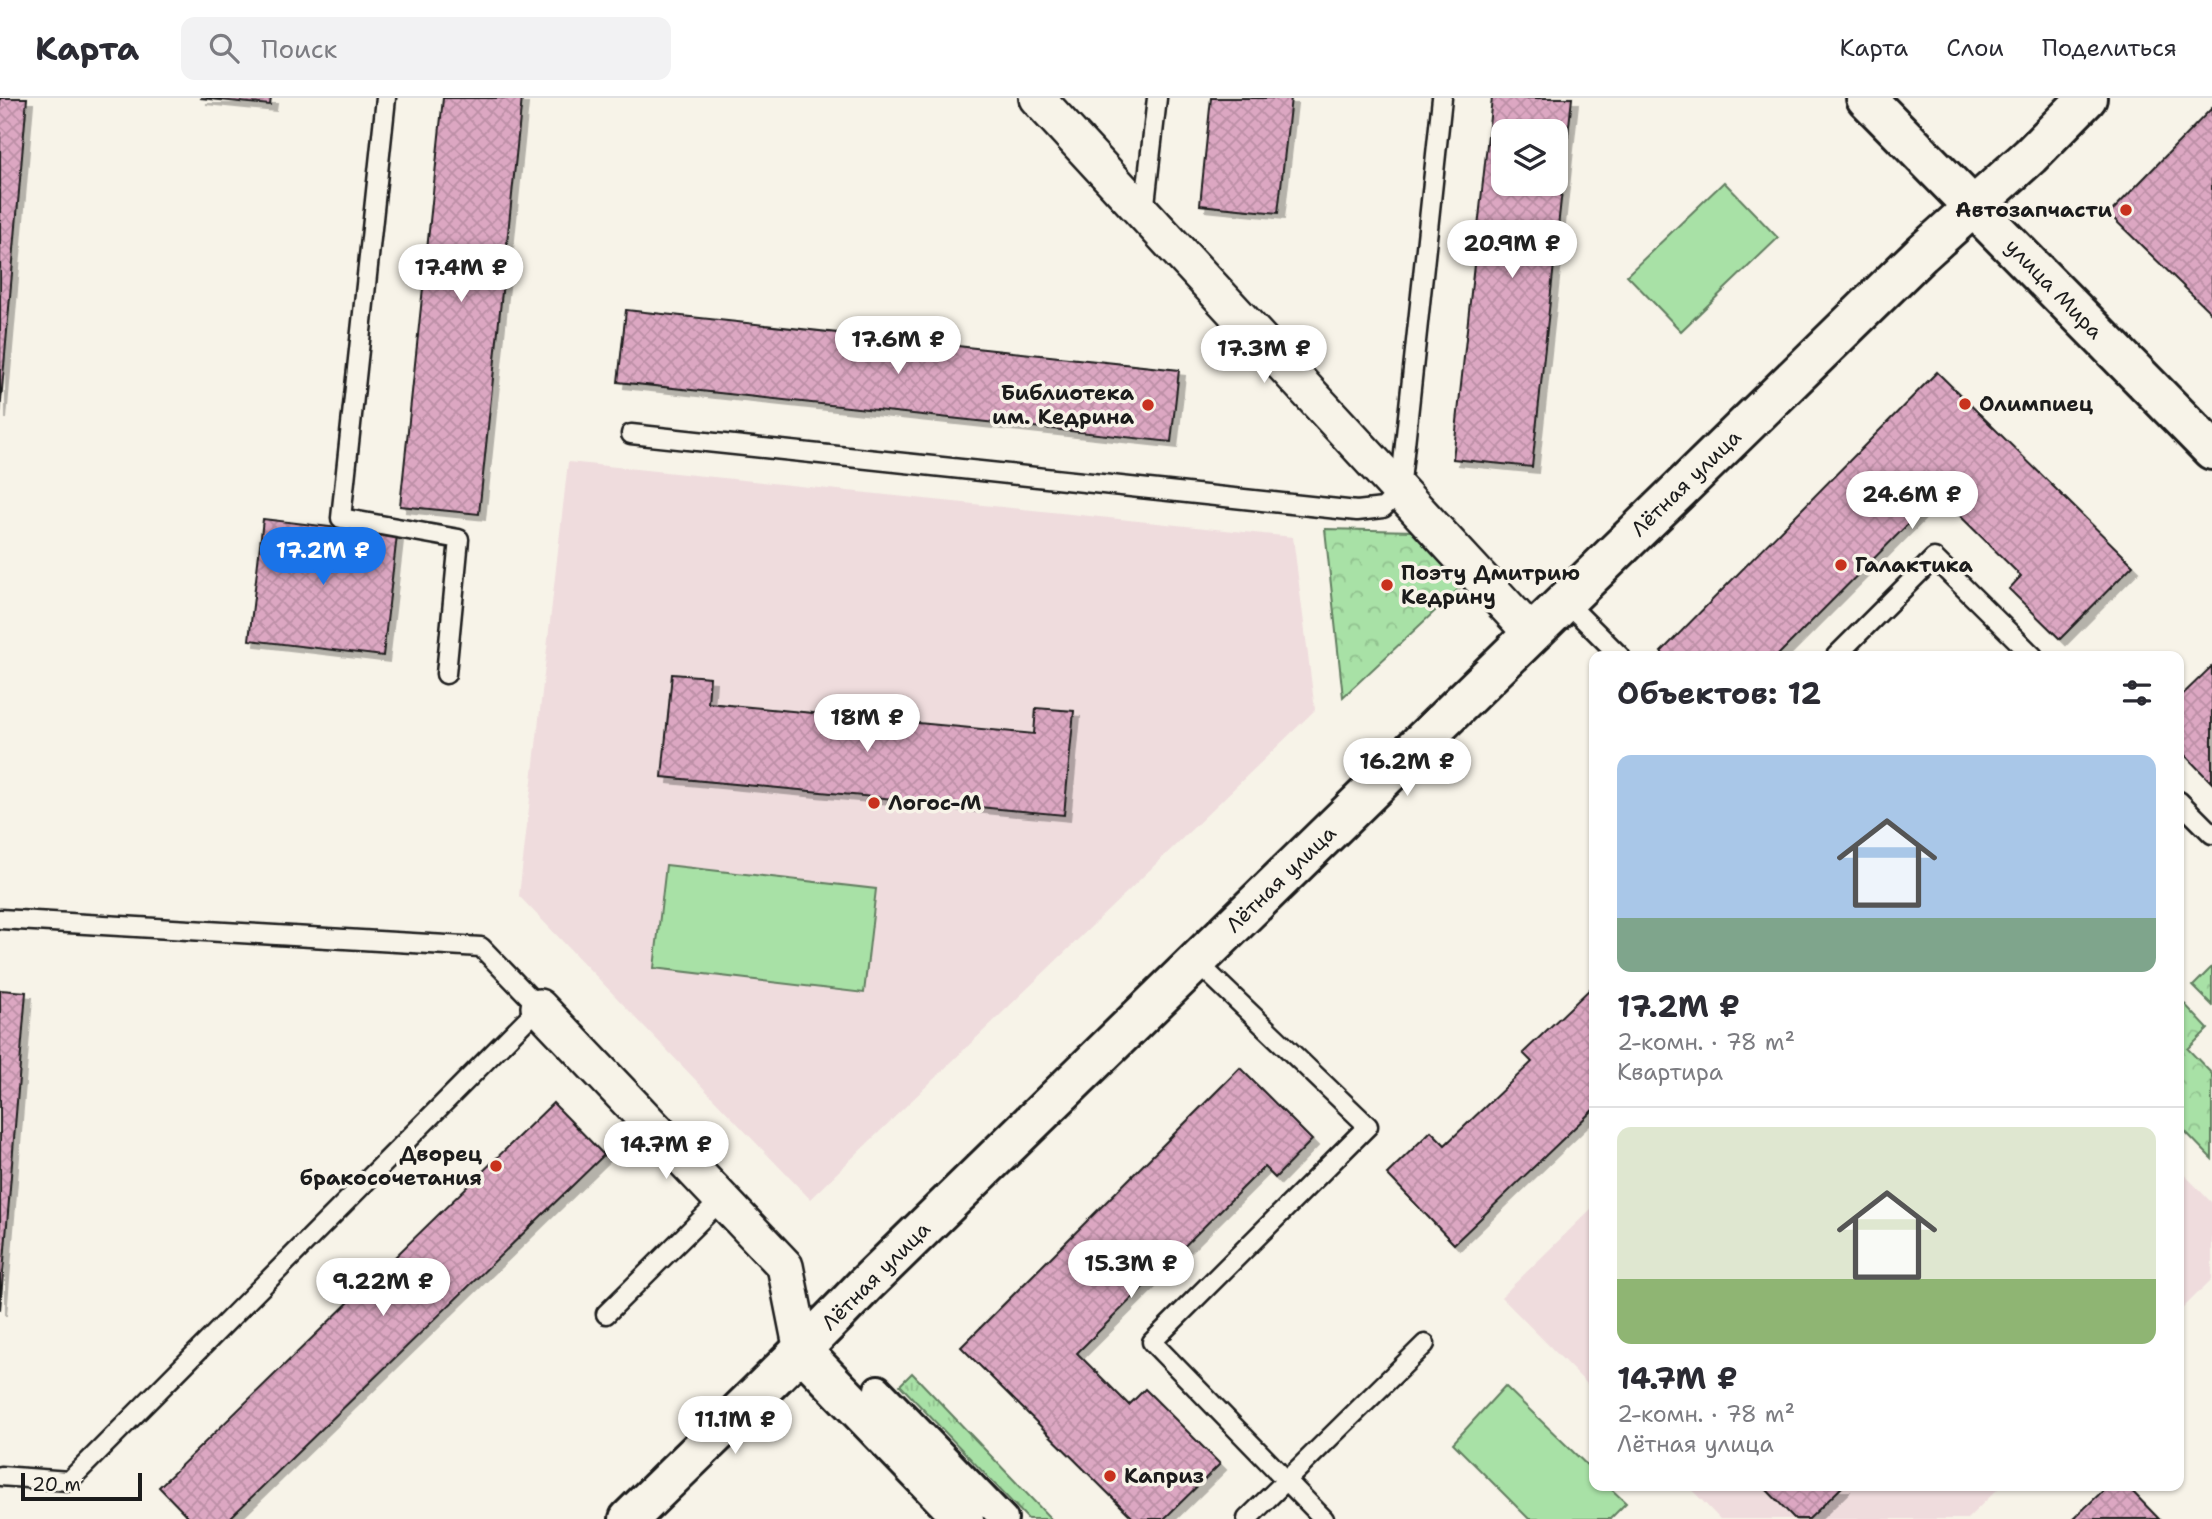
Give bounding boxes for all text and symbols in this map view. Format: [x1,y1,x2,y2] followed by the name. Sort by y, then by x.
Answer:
[181,17,671,80] search box
[35,26,139,71] text: Карта
[205,29,243,67] icon: search
[261,31,337,66] text: Поиск
[1840,32,1908,64] text: Карта
[1946,32,2004,64] text: Слои
[2042,32,2177,64] text: Поделиться
[1491,119,1568,196] map controls
[1491,119,1568,196] button: layers
[1955,196,2112,224] place label: Автозапчасти
[2118,202,2134,218] marker: Автозапчасти
[1447,220,1577,280] pin: 20.9M ₽
[1463,228,1561,258] text: 20.9M ₽
[1999,233,2109,345] street label: улица Мира
[396,244,526,304] pin: 17.4M ₽
[414,252,508,282] text: 17.4M ₽
[833,316,963,376] pin: 17.6M ₽
[851,324,945,354] text: 17.6M ₽
[1199,326,1329,385] pin: 17.3M ₽
[1217,333,1311,363] text: 17.3M ₽
[992,379,1135,431] place label: Библиотека им. Кедрина
[1979,390,2094,418] place label: Олимпиец
[1957,396,1973,412] marker: Олимпиец
[1140,397,1156,413] marker: Библиотека им. Кедрина
[1625,423,1747,543] street label: Лётная улица
[1847,472,1977,531] pin: 24.6M ₽
[1862,479,1962,509] text: 24.6M ₽
[258,528,388,587] pin: 17.2M ₽
[276,535,370,565] text: 17.2M ₽
[1855,551,1974,579] place label: Галактика
[1833,557,1849,573] marker: Галактика
[1401,559,1580,611] place label: Поэту Дмитрию Кедрину
[1379,577,1395,593] marker: Поэту Дмитрию Кедрину
[1617,673,1821,714] text: Объектов: 12
[2118,674,2156,712] icon: filters
[818,694,916,754] pin: 18M ₽
[830,702,904,732] text: 18M ₽
[1342,738,1472,798] pin: 16.2M ₽
[1359,746,1455,776] text: 16.2M ₽
[888,789,982,817] place label: Логос-М
[866,795,882,811] marker: Логос-М
[1824,800,1950,926] icon: home
[1220,819,1342,939] street label: Лётная улица
[1617,986,1740,1027] text: 17.2M ₽
[1617,1027,1795,1057] text: 2-комн. · 78 m²
[1617,1057,1723,1087] text: Квартира
[601,1122,731,1181] pin: 14.7M ₽
[620,1129,712,1159] text: 14.7M ₽
[300,1140,483,1192] place label: Дворец бракосочетания
[488,1158,504,1174] marker: Дворец бракосочетания
[1824,1172,1950,1298] icon: home
[816,1216,936,1336] street label: Лётная улица
[1066,1240,1196,1300] pin: 15.3M ₽
[1084,1248,1178,1278] text: 15.3M ₽
[318,1258,448,1318] pin: 9.22M ₽
[332,1266,434,1296] text: 9.22M ₽
[1617,1358,1738,1399] text: 14.7M ₽
[670,1396,800,1456] pin: 11.1M ₽
[1617,1399,1795,1429] text: 2-комн. · 78 m²
[694,1404,776,1434] text: 11.1M ₽
[1617,1429,1774,1459] text: Лётная улица
[1124,1462,1204,1490] place label: Каприз
[1102,1468,1118,1484] marker: Каприз
[21,1470,142,1502] scale bar
[32,1472,81,1497] text: 20 m

